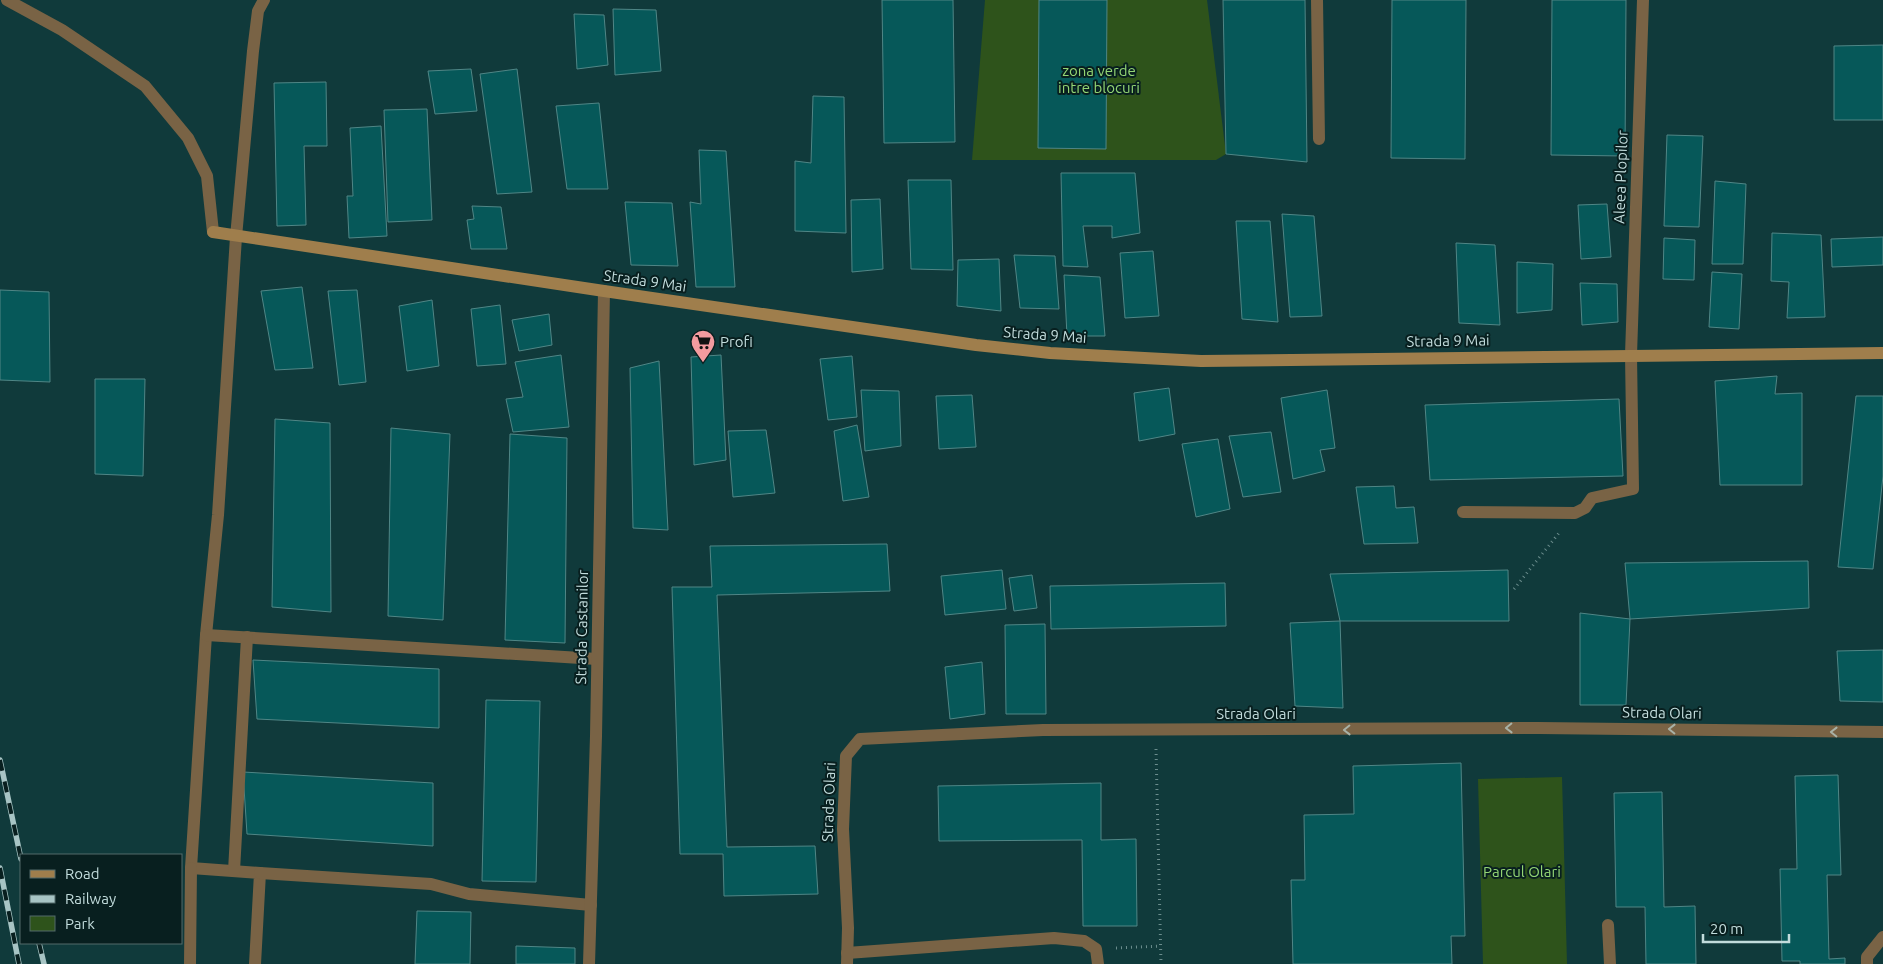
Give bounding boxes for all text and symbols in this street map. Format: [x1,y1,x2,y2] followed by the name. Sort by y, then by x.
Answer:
[1058,62,1140,96] park label: zona verde intre blocuri
[1610,129,1631,224] street label: Aleea Plopilor
[603,266,688,295] street label: Strada 9 Mai
[1003,323,1087,346] street label: Strada 9 Mai
[690,329,716,363] supermarket icon: Profi
[1406,331,1490,350] street label: Strada 9 Mai
[720,333,753,350] place label: Profi
[572,569,591,684] street label: Strada Castanilor
[1622,703,1702,722] street label: Strada Olari
[1216,705,1296,722] street label: Strada Olari
[1505,723,1513,733] one-way arrow
[1343,724,1351,735] one-way arrow
[1668,724,1676,735] one-way arrow
[1830,727,1838,737] one-way arrow
[819,762,838,842] street label: Strada Olari
[20,854,182,944] legend
[1483,863,1561,880] park label: Parcul Olari
[65,865,100,882] text: Road
[65,890,116,907] text: Railway
[1703,912,1789,944] scale bar
[65,915,95,932] text: Park
[1710,920,1743,937] text: 20 m

